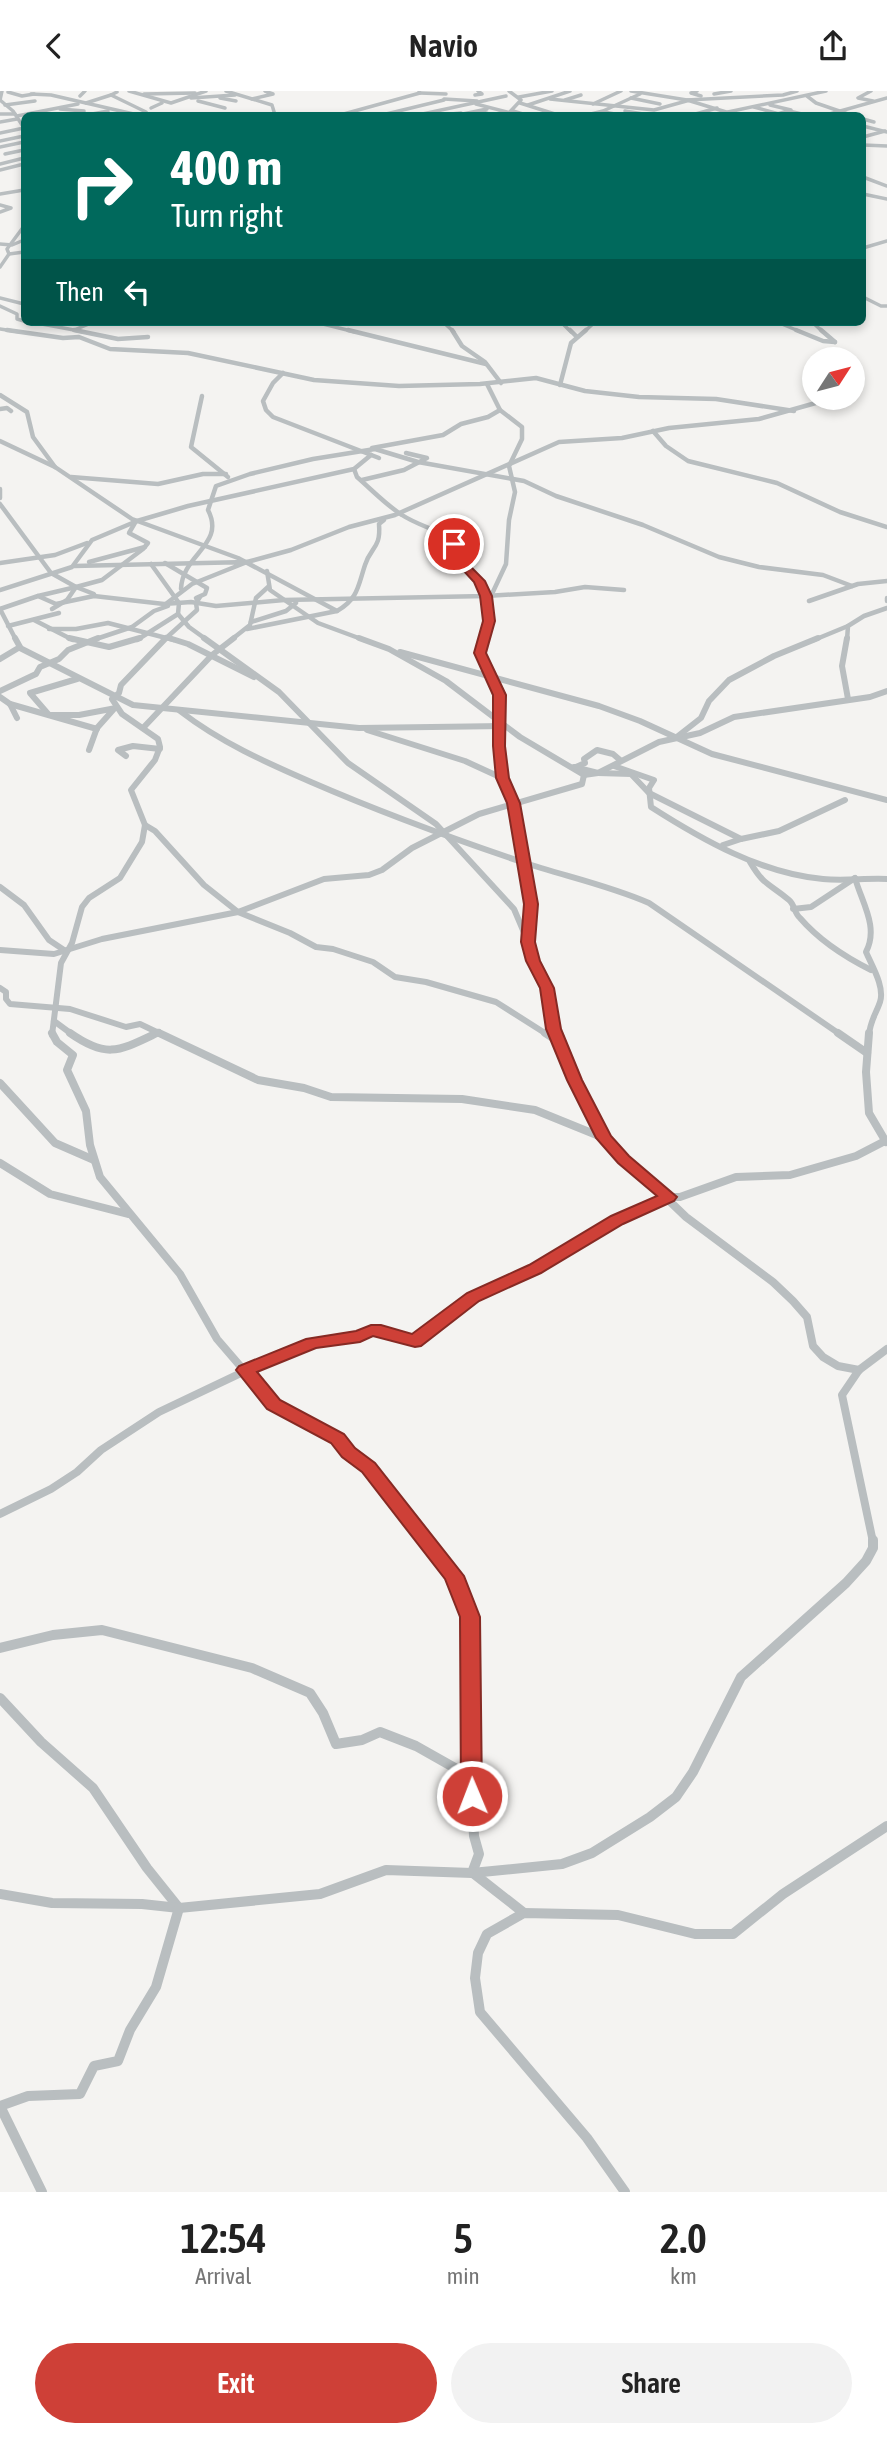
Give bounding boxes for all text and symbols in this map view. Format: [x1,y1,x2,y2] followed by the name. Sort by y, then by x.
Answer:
[35,27,73,65] icon: back
[409,27,478,64] text: Navio
[814,27,852,65] icon: share
[171,139,282,195] text: 400 m
[56,140,147,231] icon: right
[171,197,284,234] text: Turn right
[118,273,156,311] icon: left
[56,277,104,307] text: Then
[802,347,864,409] north arrow
[802,347,865,410] map controls
[424,514,484,574] pin
[435,525,473,563] icon: arrive
[435,1759,509,1833] position arrow
[180,2214,267,2262] text: 12:54
[453,2214,473,2262] text: 5
[660,2214,707,2262] text: 2.0
[195,2263,251,2289] text: Arrival
[447,2263,480,2289] text: min
[670,2263,697,2289] text: km
[35,2343,437,2423] button: Exit
[451,2343,852,2423] button: Share

